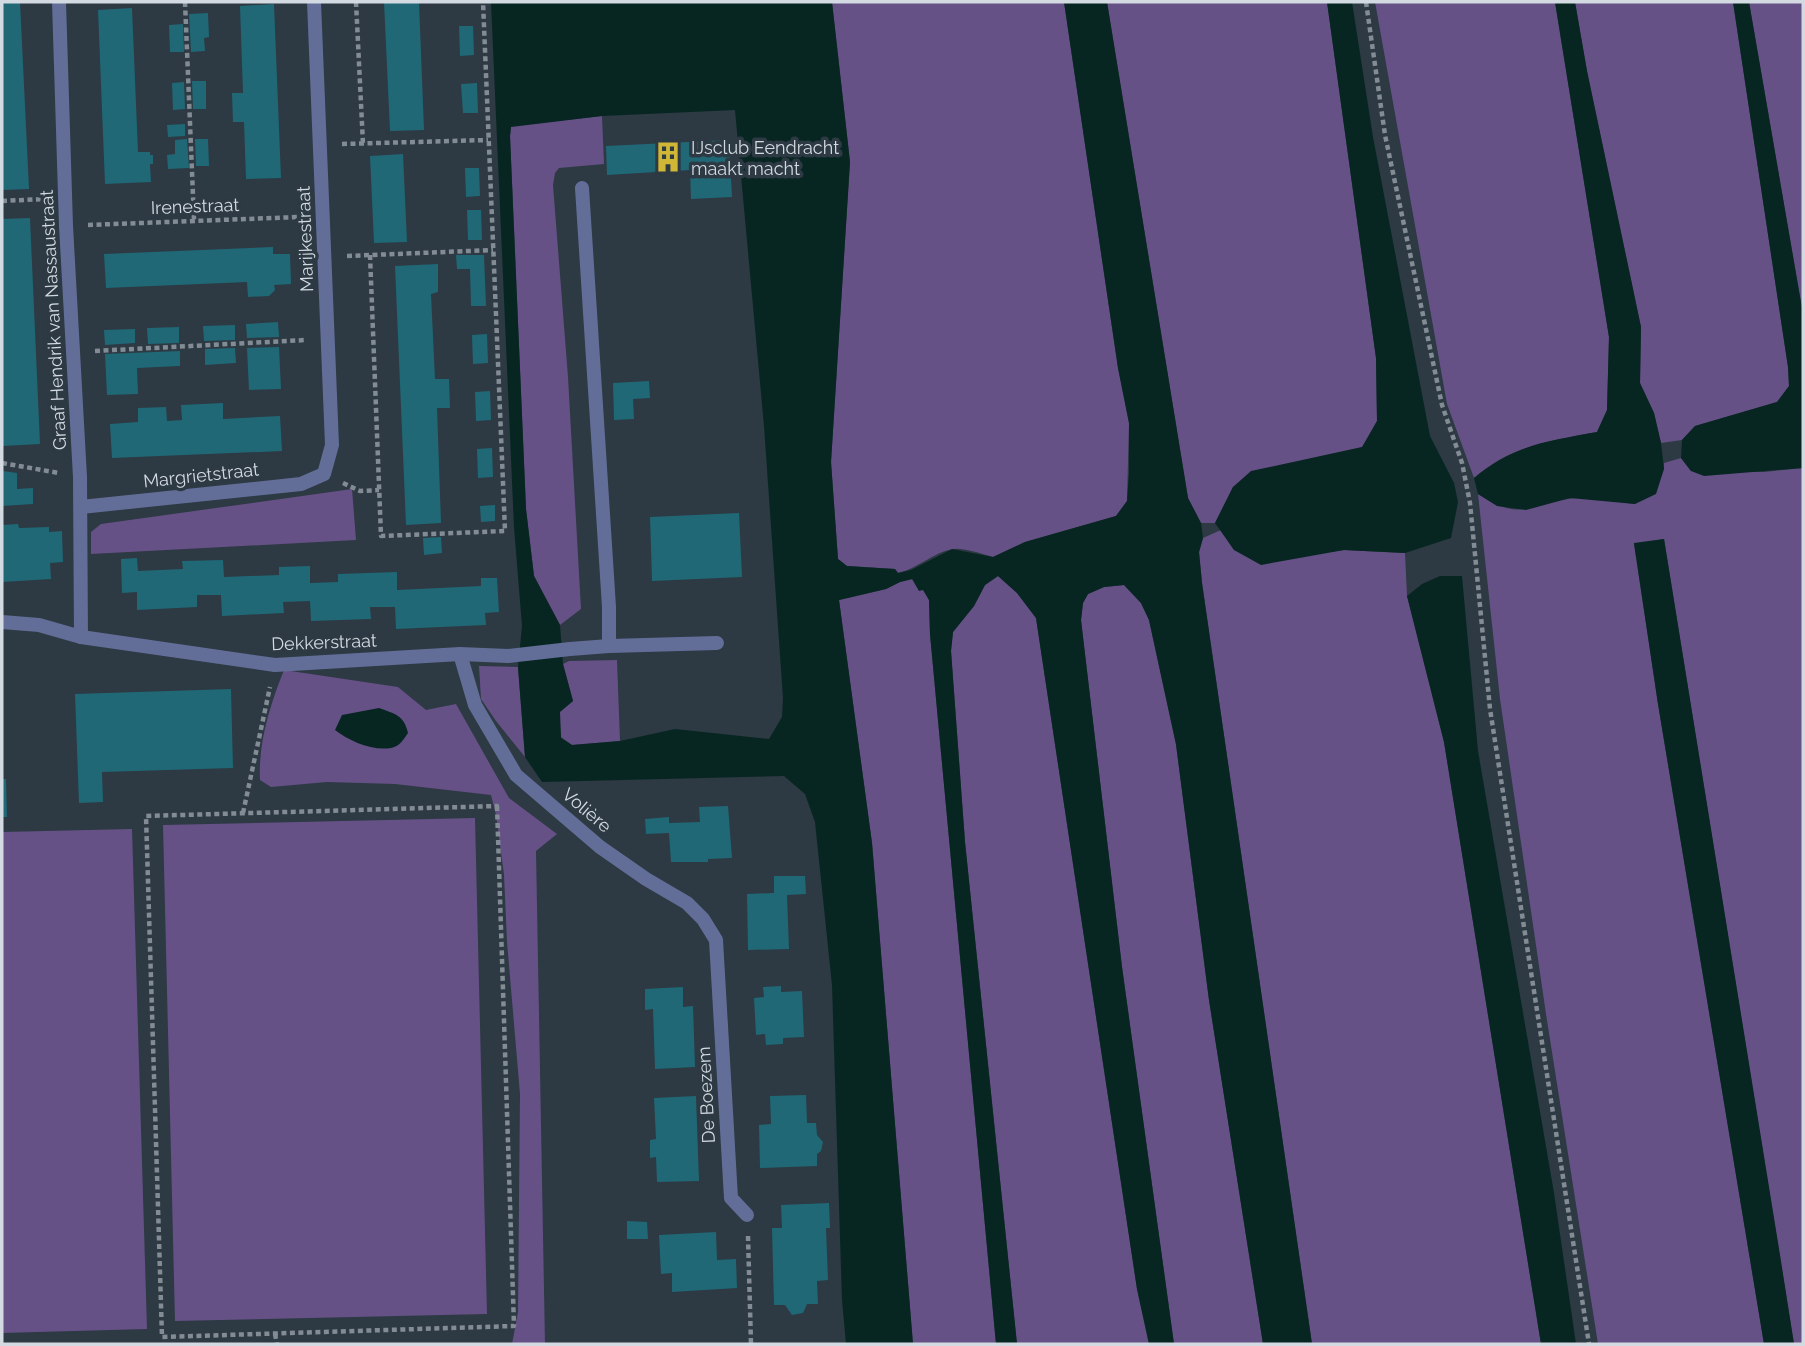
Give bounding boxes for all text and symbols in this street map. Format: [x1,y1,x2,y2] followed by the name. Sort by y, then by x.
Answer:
[691,137,839,179] place label: IJsclub Eendracht maakt macht
[651,140,685,174] building icon: IJsclub Eendracht maakt macht
[293,186,317,292] street label: Marijkestraat
[36,189,70,451] street label: Graaf Hendrik van Nassaustraat
[150,194,240,218] street label: Irenestraat
[142,458,260,492] street label: Margrietstraat
[271,630,377,654] street label: Dekkerstraat
[558,783,616,837] street label: Volière
[693,1046,719,1144] street label: De Boezem

